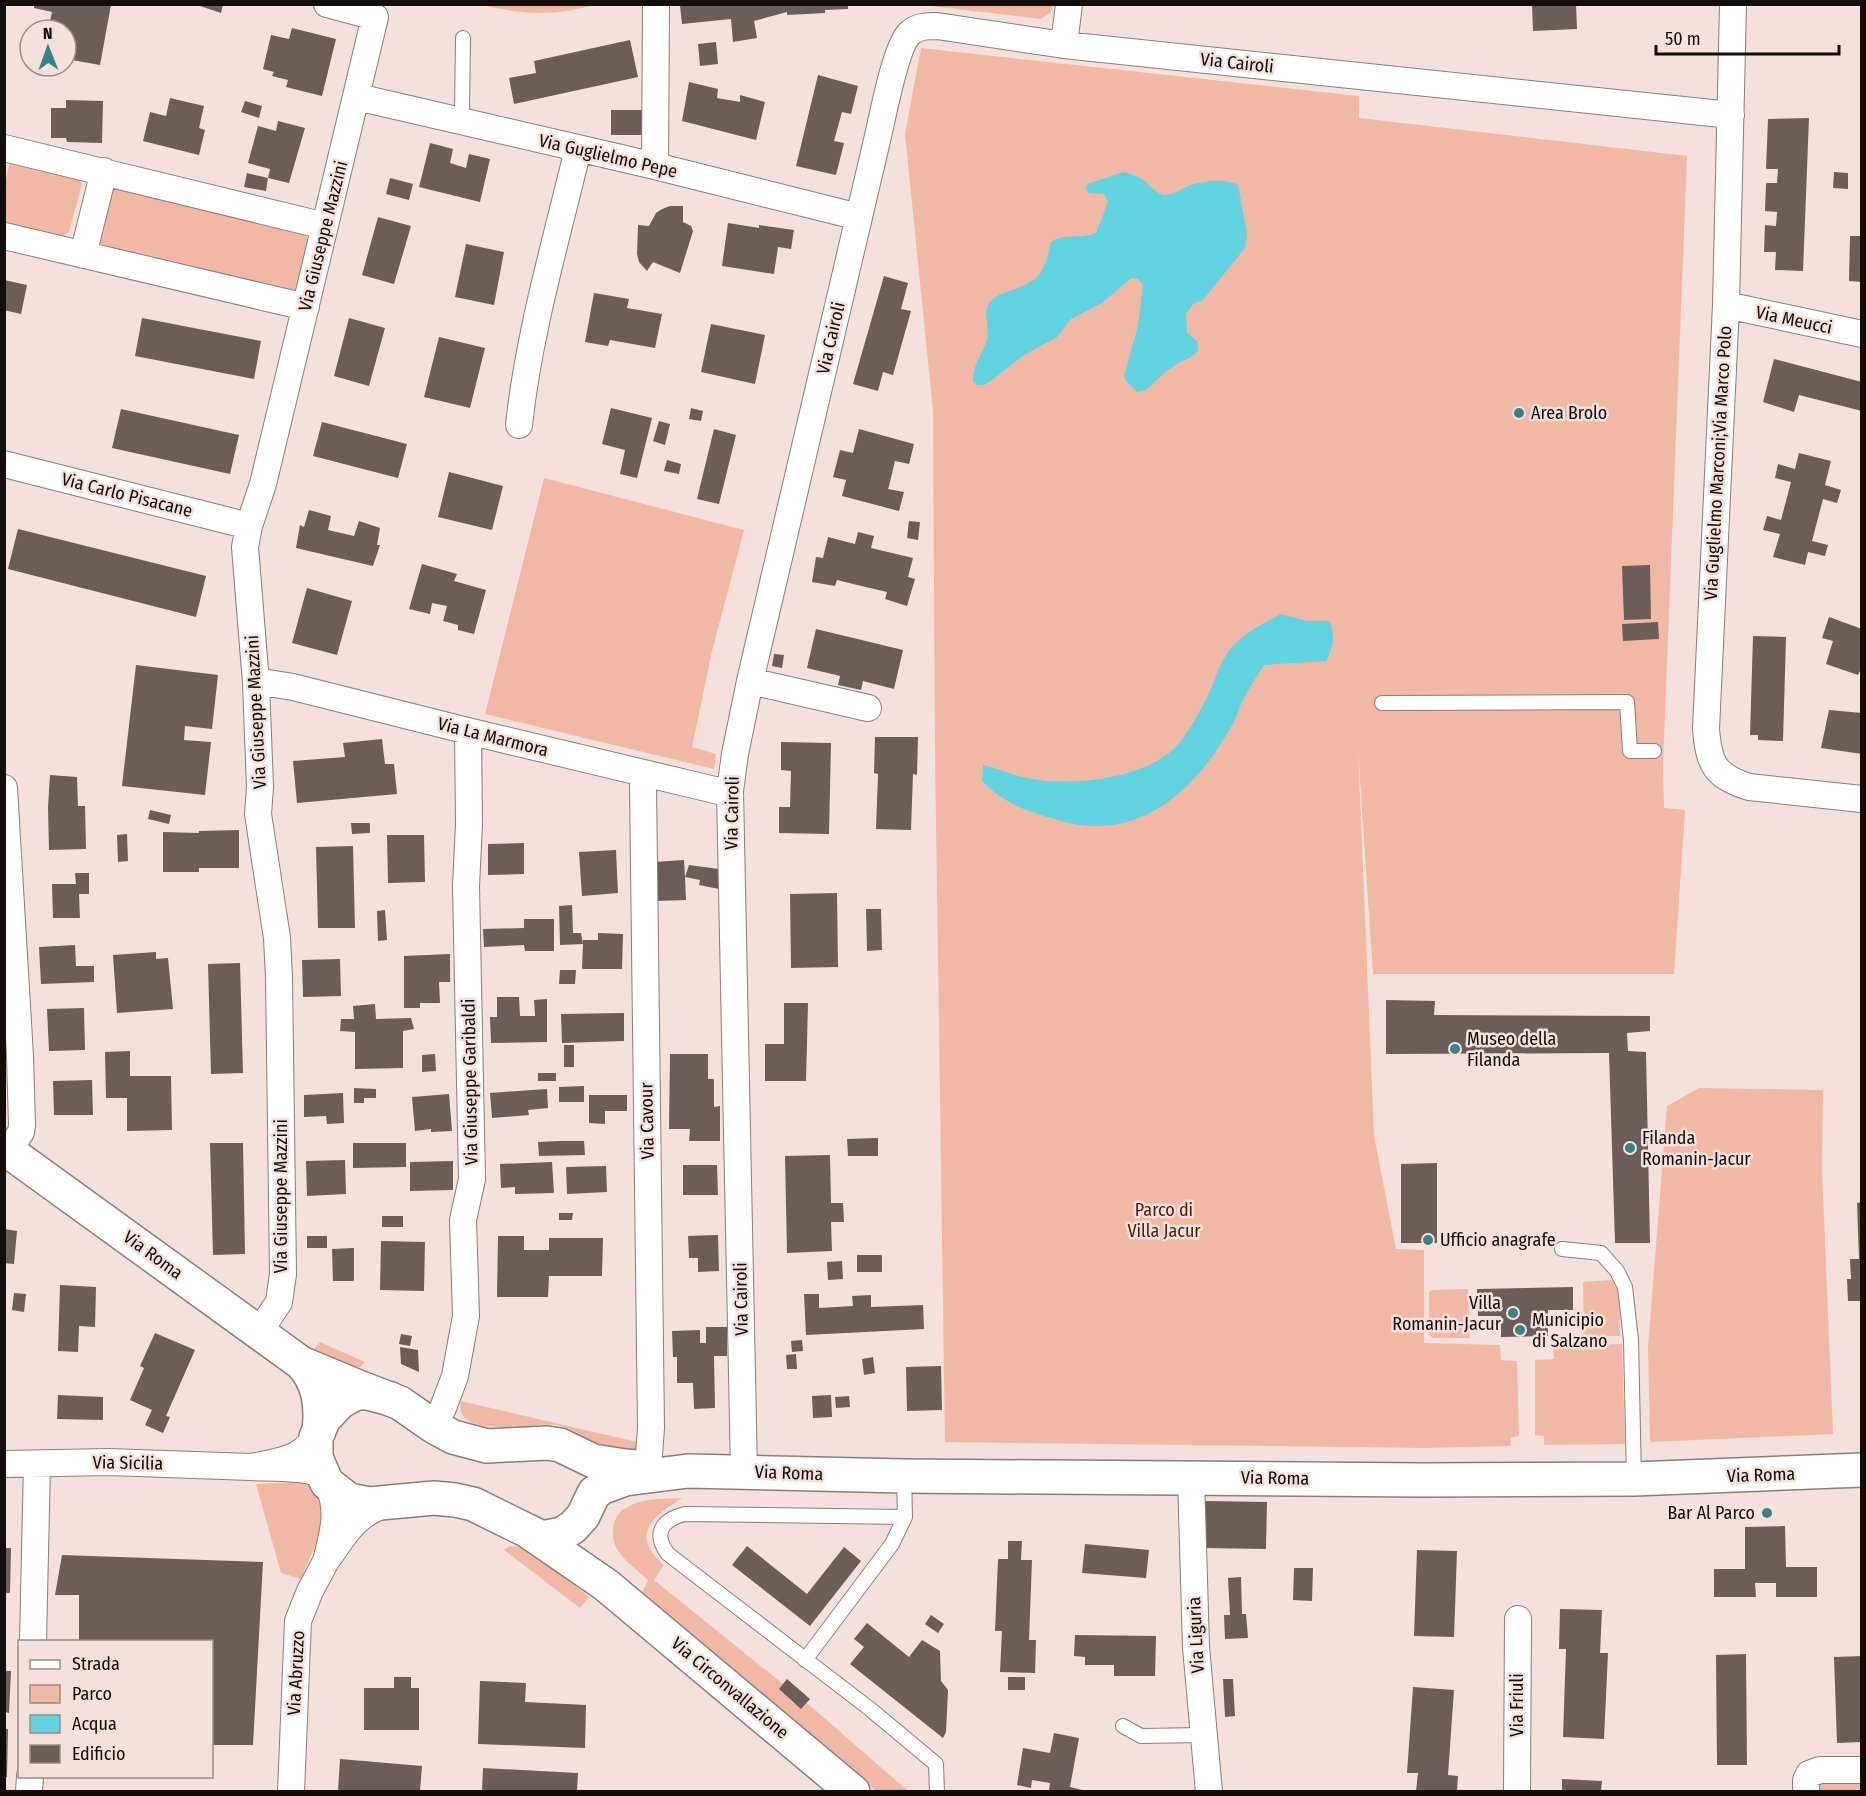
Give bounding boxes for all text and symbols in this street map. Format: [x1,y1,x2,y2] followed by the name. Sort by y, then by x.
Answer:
[18,18,78,78] north arrow
[1656,18,1839,56] scale bar
[43,24,53,43] text: N
[1665,28,1701,50] text: 50 m
[1199,48,1275,78] street label: Via Cairoli
[537,129,680,183] street label: Via Guglielmo Pepe
[294,158,352,314] street label: Via Giuseppe Mazzini
[812,300,850,376] street label: Via Cairoli
[1754,301,1834,339] street label: Via Meucci
[1700,325,1736,601] street label: Via Guglielmo Marconi;Via Marco Polo
[1531,402,1607,424] place label: Area Brolo
[1512,406,1526,420] marker: Area Brolo
[59,468,195,522] street label: Via Carlo Pisacane
[241,634,271,790] street label: Via Giuseppe Mazzini
[435,713,551,761] street label: Via La Marmora
[720,776,744,850] street label: Via Cairoli
[458,998,482,1166] street label: Via Giuseppe Garibaldi
[1467,1028,1556,1071] place label: Museo della Filanda
[1448,1042,1462,1056] marker: Museo della Filanda
[635,1081,659,1160] street label: Via Cavour
[270,1119,292,1273] street label: Via Giuseppe Mazzini
[1642,1127,1751,1170] place label: Filanda Romanin-Jacur
[1623,1141,1637,1155] marker: Filanda Romanin-Jacur
[1127,1199,1201,1242] park label: Parco di Villa Jacur
[119,1226,187,1284] street label: Via Roma
[1440,1229,1556,1251] place label: Ufficio anagrafe
[1421,1233,1435,1247] marker: Ufficio anagrafe
[729,1262,753,1336] street label: Via Cairoli
[1392,1292,1502,1335] place label: Villa Romanin-Jacur
[1506,1306,1520,1320] marker: Villa Romanin-Jacur
[1532,1309,1608,1352] place label: Municipio di Salzano
[1513,1323,1527,1337] marker: Municipio di Salzano
[93,1451,164,1475] street label: Via Sicilia
[754,1461,824,1485] street label: Via Roma
[1726,1463,1796,1487] street label: Via Roma
[1241,1466,1310,1490] street label: Via Roma
[1667,1502,1755,1524] place label: Bar Al Parco
[1760,1506,1774,1520] marker: Bar Al Parco
[1183,1596,1209,1674] street label: Via Liguria
[283,1630,309,1716] street label: Via Abruzzo
[667,1632,793,1744] street label: Via Circonvallazione
[18,1640,213,1778] legend
[72,1653,120,1675] text: Strada
[1506,1673,1528,1737] street label: Via Friuli
[72,1683,112,1705] text: Parco
[72,1713,117,1735] text: Acqua
[72,1743,125,1765] text: Edificio

